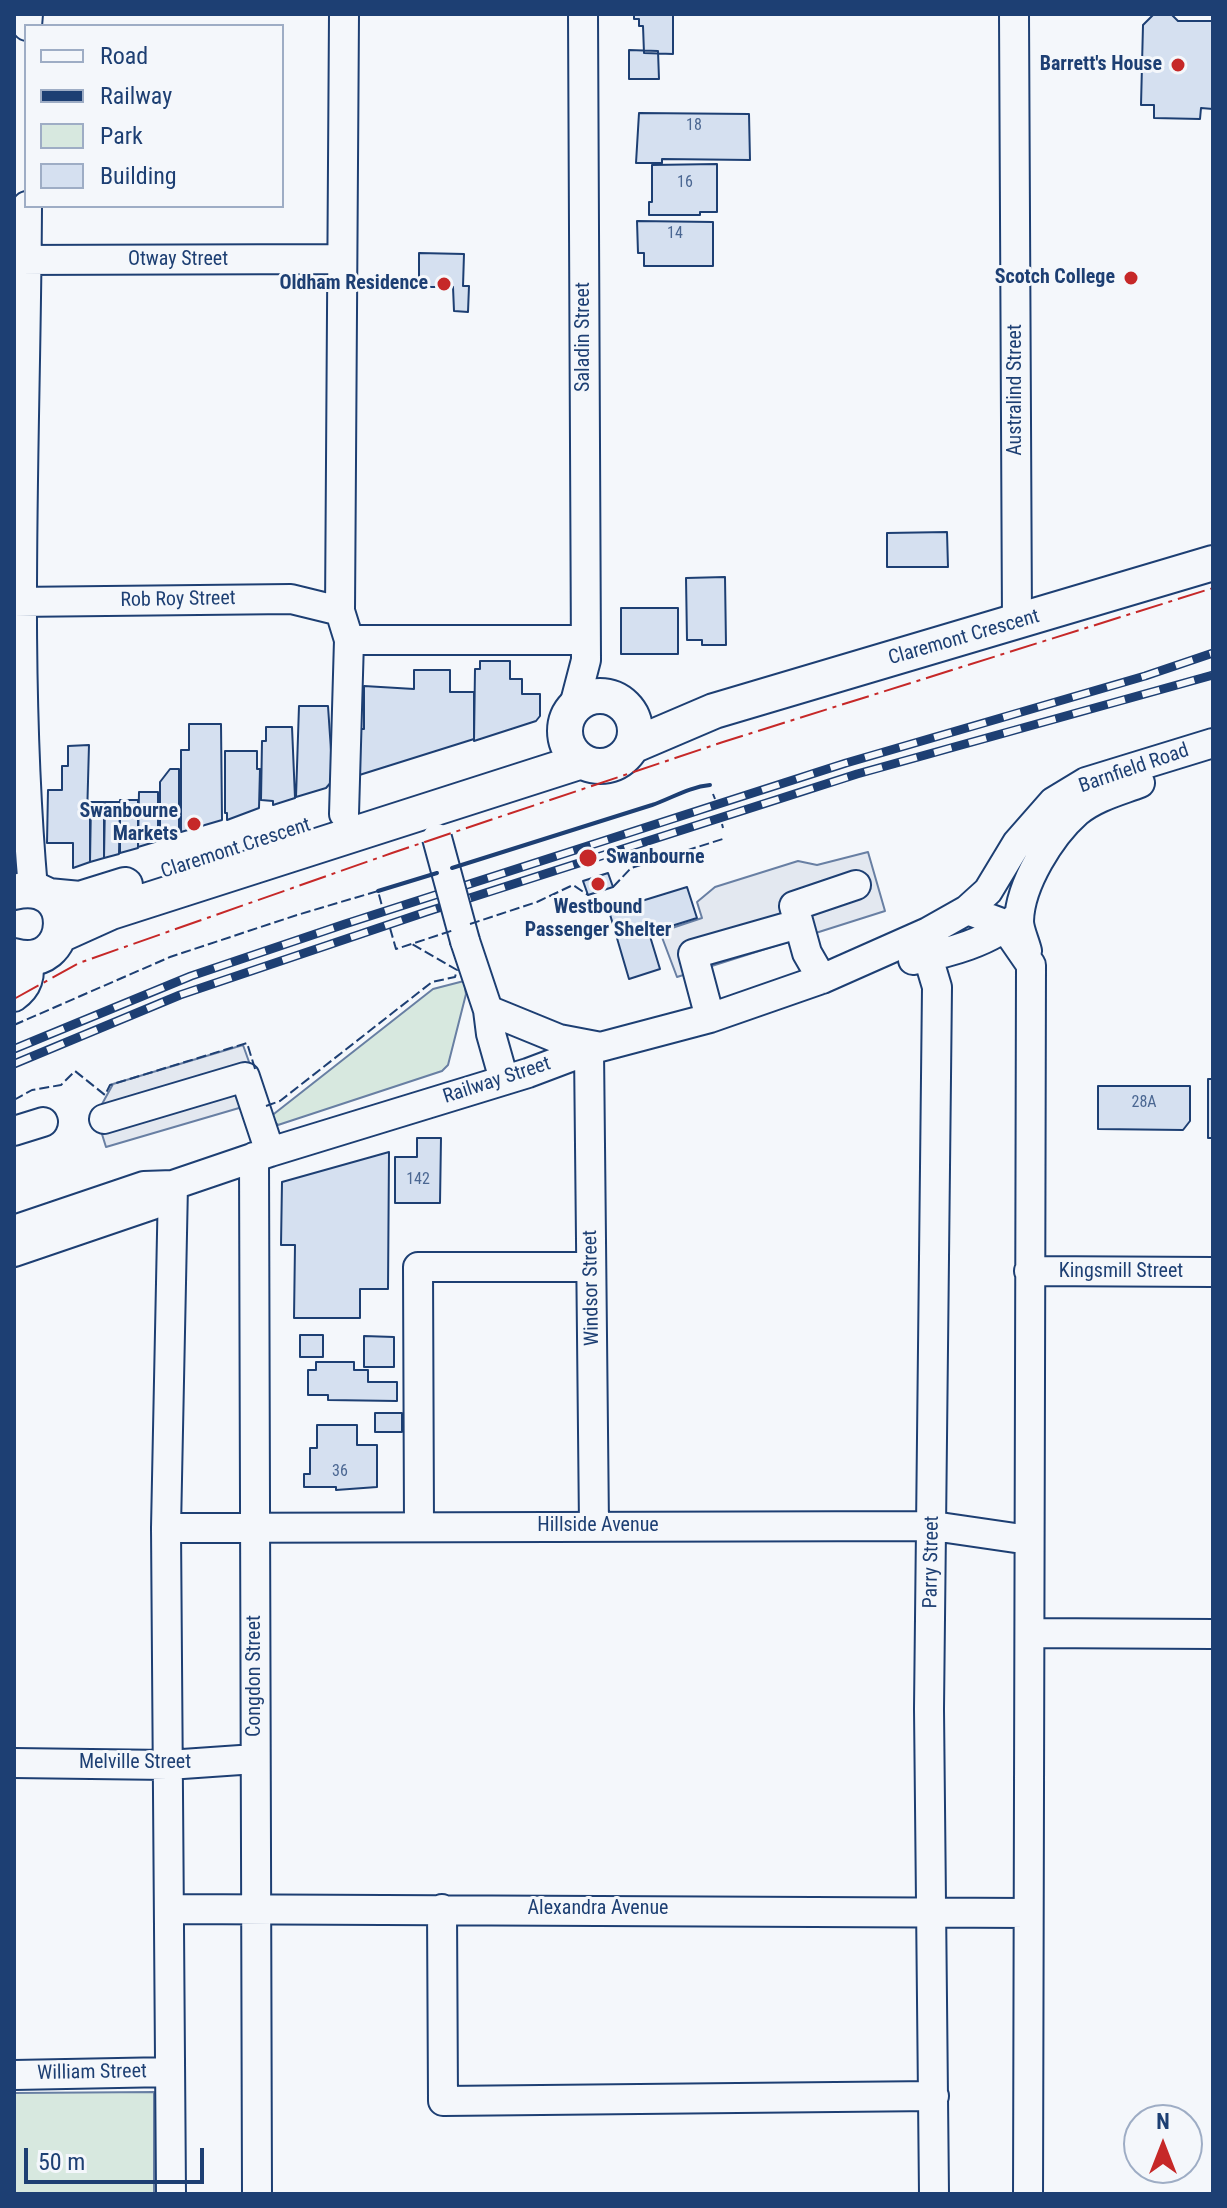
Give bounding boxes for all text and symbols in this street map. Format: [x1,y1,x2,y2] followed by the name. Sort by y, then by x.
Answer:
[24,24,284,208] legend
[100,42,148,70] text: Road
[1040,53,1162,77] place label: Barrett's House
[1169,56,1187,74] marker: Barrett's House
[100,82,172,110] text: Railway
[686,116,702,136] house number: 18
[100,122,143,150] text: Park
[100,162,177,190] text: Building
[677,173,693,193] house number: 16
[667,224,683,244] house number: 14
[128,248,228,272] street label: Otway Street
[995,266,1115,290] place label: Scotch College
[1122,269,1140,287] marker: Scotch College
[279,272,428,296] place label: Oldham Residence
[435,275,453,293] marker: Oldham Residence
[572,282,596,392] street label: Saladin Street
[1004,324,1028,456] street label: Australind Street
[120,587,236,613] street label: Rob Roy Street
[886,605,1042,671] street label: Claremont Crescent
[1076,739,1192,799] street label: Barnfield Road
[80,800,178,847] place label: Swanbourne Markets
[158,813,314,885] street label: Claremont Crescent
[185,815,203,833] marker: Swanbourne Markets
[606,846,704,870] place label: Swanbourne
[577,847,599,869] marker: Swanbourne
[589,875,607,893] marker: Westbound Passenger Shelter
[525,896,671,943] place label: Westbound Passenger Shelter
[440,1052,554,1110] street label: Railway Street
[1131,1093,1157,1113] house number: 28A
[406,1170,430,1190] house number: 142
[579,1230,605,1346] street label: Windsor Street
[1059,1260,1183,1284] street label: Kingsmill Street
[332,1462,348,1482] house number: 36
[537,1514,659,1538] street label: Hillside Avenue
[919,1515,945,1609] street label: Parry Street
[243,1615,267,1737] street label: Congdon Street
[79,1751,191,1775] street label: Melville Street
[528,1897,668,1921] street label: Alexandra Avenue
[37,2060,147,2086] street label: William Street
[1123,2104,1203,2184] north arrow
[1156,2109,1170,2134] text: N
[28,2132,208,2182] scale bar
[38,2148,85,2176] text: 50 m

